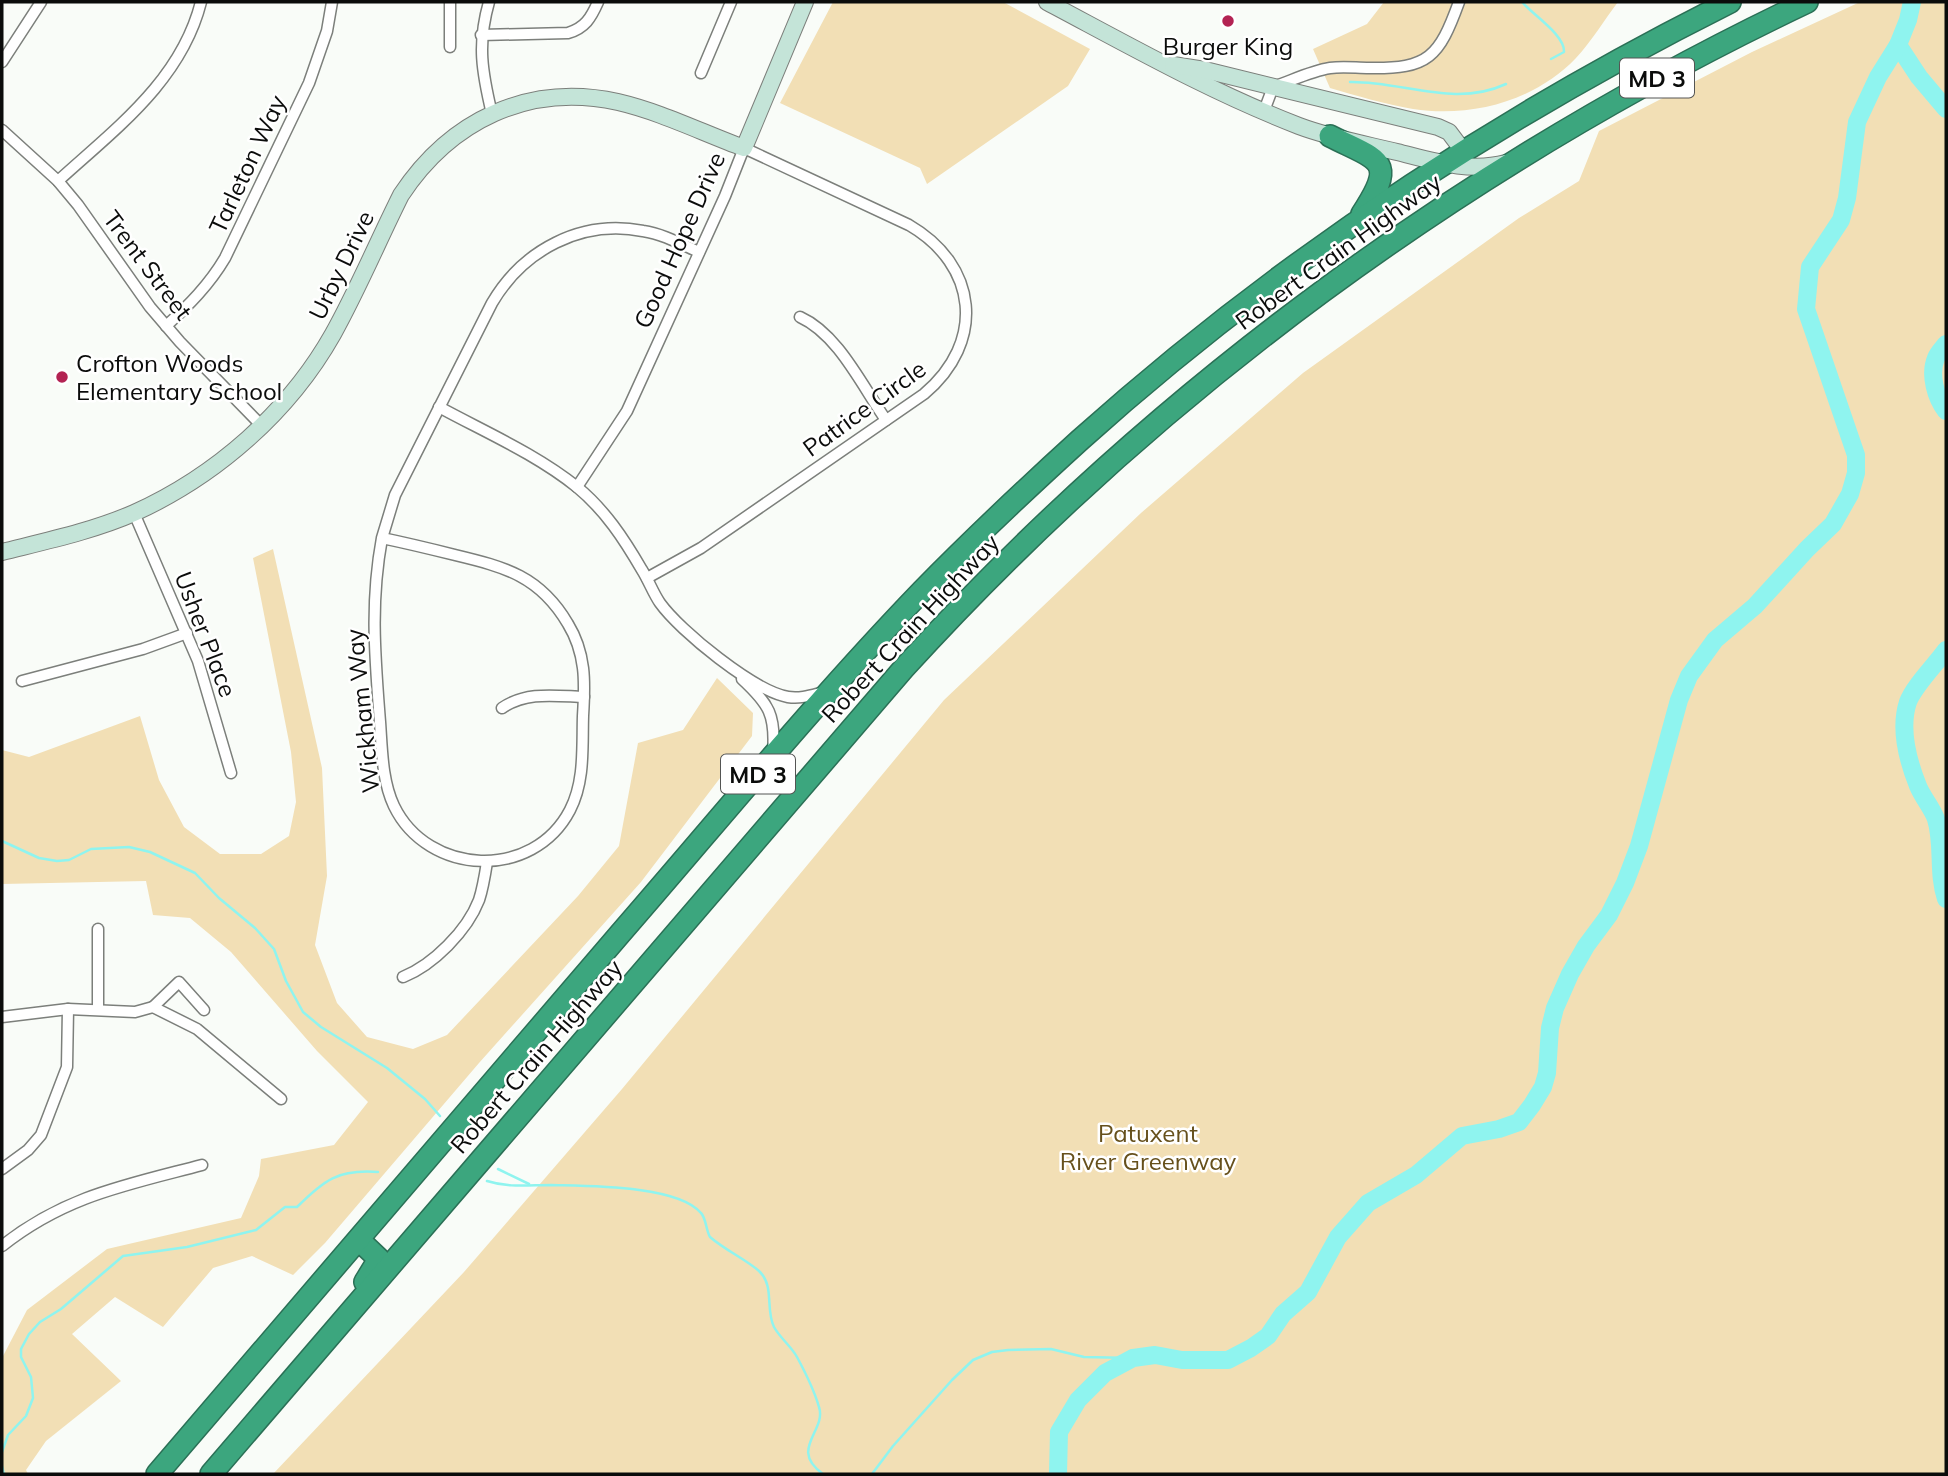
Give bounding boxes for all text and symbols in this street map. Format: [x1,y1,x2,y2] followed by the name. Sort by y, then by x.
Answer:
[1220,13,1236,29] marker: Burger King
[1163,31,1293,61] place label: Burger King
[1620,58,1694,97] road number: MD 3
[202,90,292,238] street label: Tarleton Way
[627,147,731,333] street label: Good Hope Drive
[1229,166,1447,336] street label: Robert Crain Highway
[97,204,199,326] street label: Trent Street
[302,206,380,324] street label: Urby Drive
[76,348,282,406] place label: Crofton Woods Elementary School
[797,353,931,463] street label: Patrice Circle
[54,369,70,385] marker: Crofton Woods Elementary School
[815,527,1005,729] street label: Robert Crain Highway
[168,567,244,701] street label: Usher Place
[338,627,386,795] street label: Wickham Way
[721,754,795,794] road number: MD 3
[444,953,629,1159] street label: Robert Crain Highway
[1060,1118,1237,1176] park label: Patuxent River Greenway

